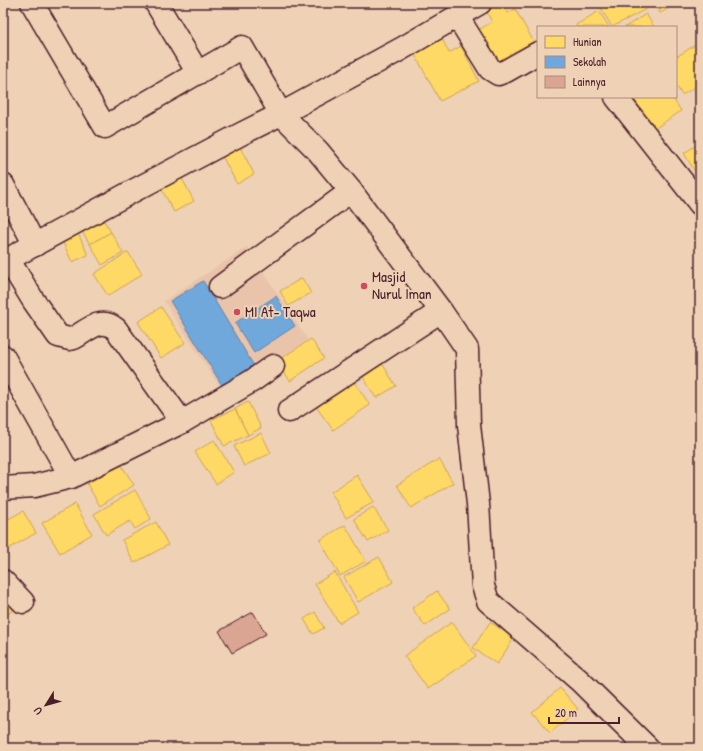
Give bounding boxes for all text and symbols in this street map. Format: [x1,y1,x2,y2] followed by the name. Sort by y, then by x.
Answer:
[537,26,677,98] legend
[573,33,602,50] text: Hunian
[573,53,606,70] text: Sekolah
[573,73,606,90] text: Lainnya
[372,266,432,304] place label: Masjid Nurul Iman
[359,281,369,291] marker: Masjid Nurul Iman
[245,301,316,322] place label: MI At- Taqwa
[232,307,242,317] marker: MI At- Taqwa
[26,685,66,725] north arrow
[549,699,619,725] scale bar
[31,704,45,718] text: U
[555,704,577,721] text: 20 m

